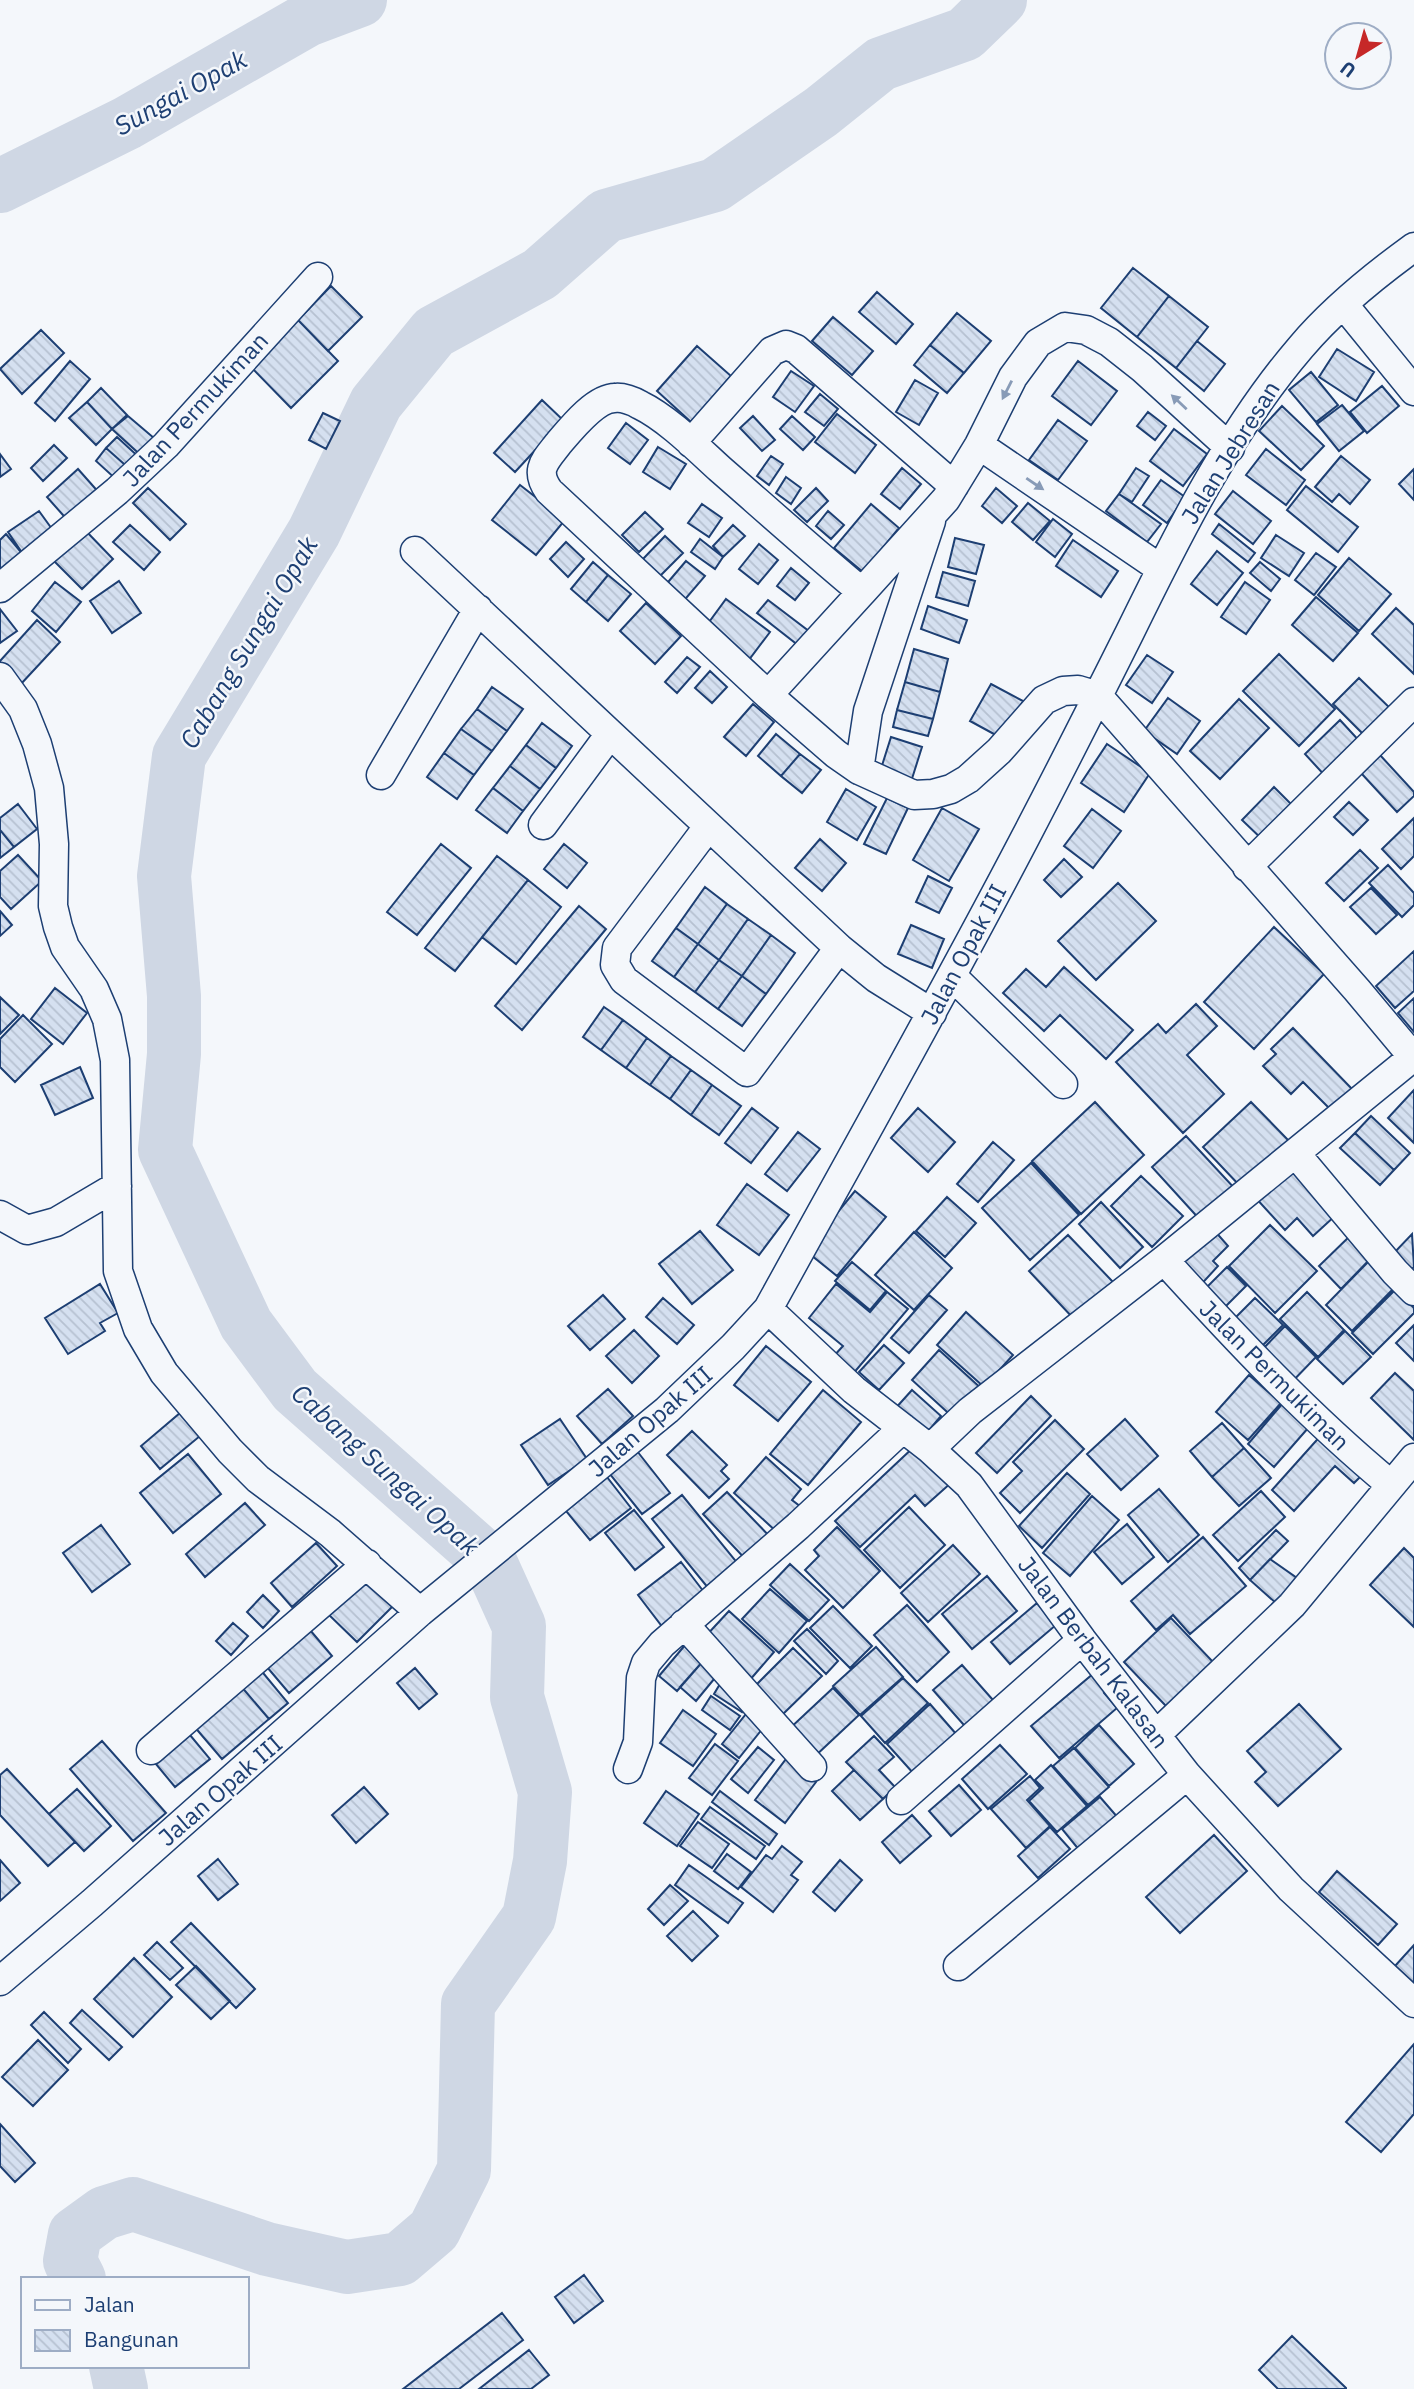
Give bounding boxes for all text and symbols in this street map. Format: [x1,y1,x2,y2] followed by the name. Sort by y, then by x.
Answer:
[1323,21,1393,91] north arrow
[108,41,253,142] water label: Sungai Opak
[1335,56,1360,83] text: U
[115,325,275,493] street label: Jalan Permukiman
[1173,374,1287,530] street label: Jalan Jebresan
[1001,380,1012,400] one-way arrow
[1170,394,1188,410] one-way arrow
[1026,477,1044,491] one-way arrow
[171,529,325,754] water label: Cabang Sungai Opak
[913,878,1013,1030] street label: Jalan Opak III
[1193,1293,1357,1457] street label: Jalan Permukiman
[581,1358,719,1484] street label: Jalan Opak III
[285,1376,487,1563] water label: Cabang Sungai Opak
[1011,1550,1177,1754] street label: Jalan Berbah Kalasan
[151,1727,289,1853] street label: Jalan Opak III
[21,2277,248,2368] legend
[84,2290,135,2318] text: Jalan
[84,2325,179,2353] text: Bangunan

